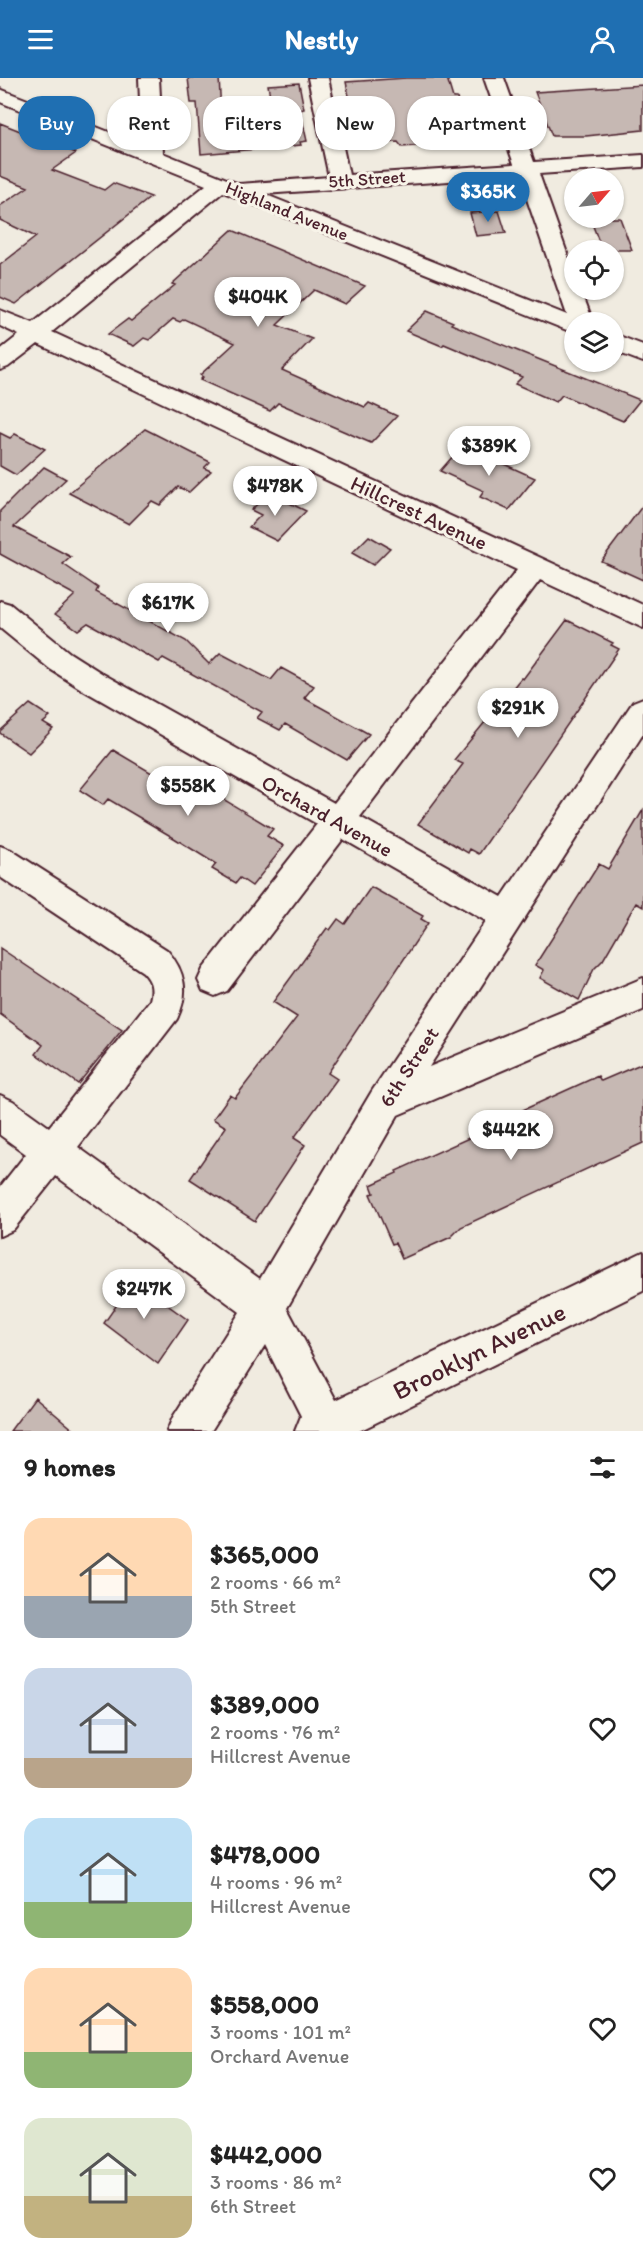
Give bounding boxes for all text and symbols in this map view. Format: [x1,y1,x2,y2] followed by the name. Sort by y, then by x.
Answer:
[24,23,57,56] icon: menu
[285,23,358,56] text: Nestly
[586,23,619,56] icon: person
[18,96,95,150] chip: Buy
[107,96,191,150] chip: Rent
[203,96,303,150] chip: Filters
[315,96,395,150] chip: New
[407,96,547,150] chip: Apartment
[328,165,407,193] street label: 5th Street
[564,168,624,228] north arrow
[564,168,624,372] map controls
[446,172,530,223] pin: $365K
[222,176,352,246] street label: Highland Avenue
[461,179,515,203] text: $365K
[564,240,624,300] button: locate
[216,277,300,328] pin: $404K
[228,284,288,308] text: $404K
[564,312,624,372] button: layers
[447,426,531,477] pin: $389K
[461,433,517,457] text: $389K
[233,466,317,517] pin: $478K
[347,470,491,555] street label: Hillcrest Avenue
[247,473,303,497] text: $478K
[126,583,210,634] pin: $617K
[142,590,194,614] text: $617K
[476,688,560,739] pin: $291K
[491,695,545,719] text: $291K
[146,766,230,817] pin: $558K
[257,769,397,862] street label: Orchard Avenue
[161,773,215,797] text: $558K
[373,1022,444,1111] street label: 6th Street
[469,1110,553,1161] pin: $442K
[482,1117,540,1141] text: $442K
[102,1269,186,1320] pin: $247K
[116,1276,172,1300] text: $247K
[387,1295,571,1407] street label: Brooklyn Avenue
[24,1451,116,1483] text: 9 homes
[586,1451,619,1484] icon: filters
[210,1538,319,1570] text: $365,000
[72,1542,144,1614] icon: home
[586,1562,619,1595] icon: heart
[210,1570,341,1594] text: 2 rooms · 66 m²
[210,1594,296,1618] text: 5th Street
[210,1688,319,1720] text: $389,000
[72,1692,144,1764] icon: home
[586,1712,619,1745] icon: heart
[210,1720,340,1744] text: 2 rooms · 76 m²
[210,1744,351,1768] text: Hillcrest Avenue
[210,1838,320,1870] text: $478,000
[72,1842,144,1914] icon: home
[586,1862,619,1895] icon: heart
[210,1870,342,1894] text: 4 rooms · 96 m²
[210,1894,351,1918] text: Hillcrest Avenue
[210,1988,319,2020] text: $558,000
[72,1992,144,2064] icon: home
[586,2012,619,2045] icon: heart
[210,2020,351,2044] text: 3 rooms · 101 m²
[210,2044,349,2068] text: Orchard Avenue
[210,2138,322,2170] text: $442,000
[72,2142,144,2214] icon: home
[586,2162,619,2195] icon: heart
[210,2170,342,2194] text: 3 rooms · 86 m²
[210,2194,296,2218] text: 6th Street

